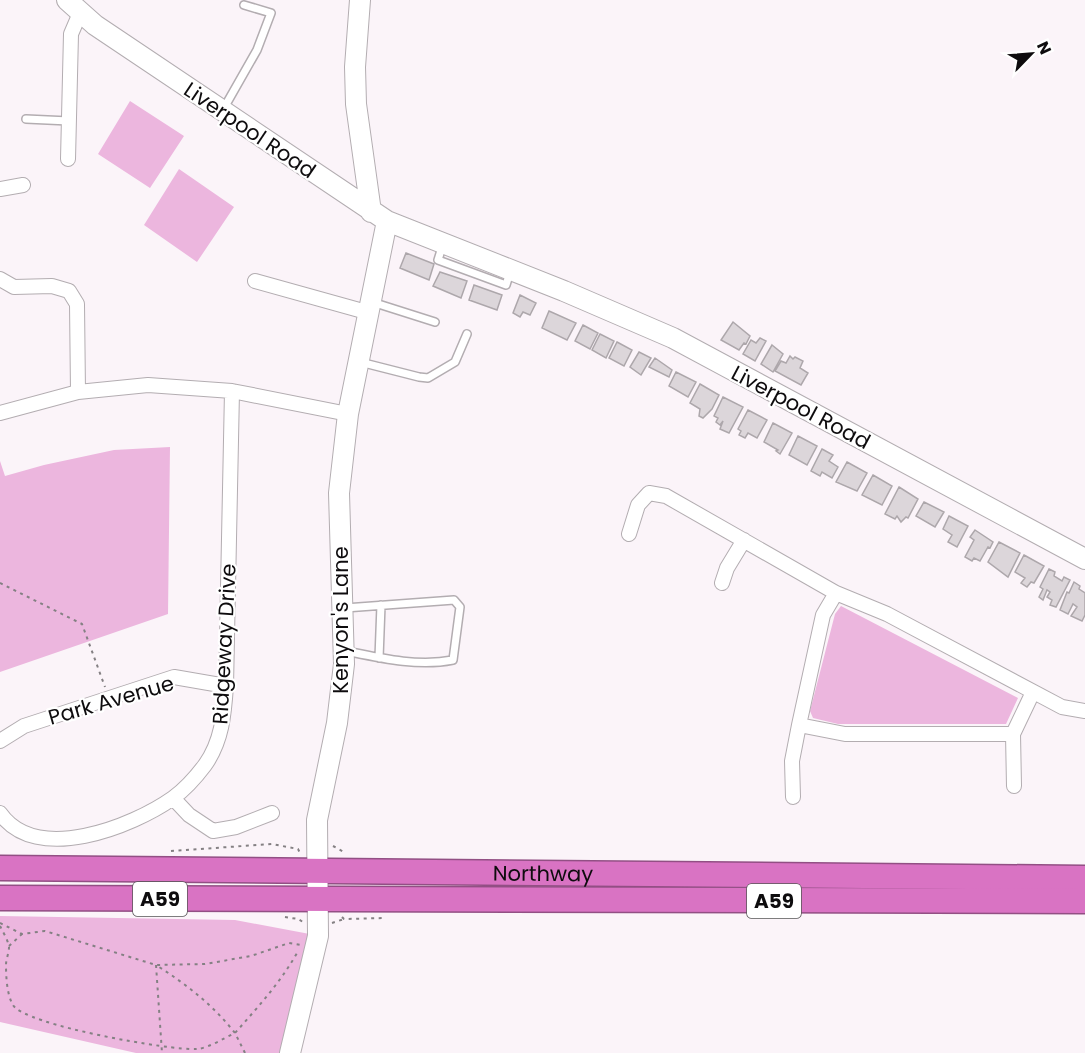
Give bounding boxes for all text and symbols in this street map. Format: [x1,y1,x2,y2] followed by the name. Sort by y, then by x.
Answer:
[1001,24,1061,84] north arrow
[1031,38,1057,58] text: N
[178,75,322,185] street label: Liverpool Road
[727,358,875,456] street label: Liverpool Road
[326,546,355,694] street label: Kenyon's Lane
[205,563,243,725] street label: Ridgeway Drive
[45,668,177,732] street label: Park Avenue
[493,858,593,888] street label: Northway
[133,882,187,916] road number: A59
[747,884,801,918] road number: A59

